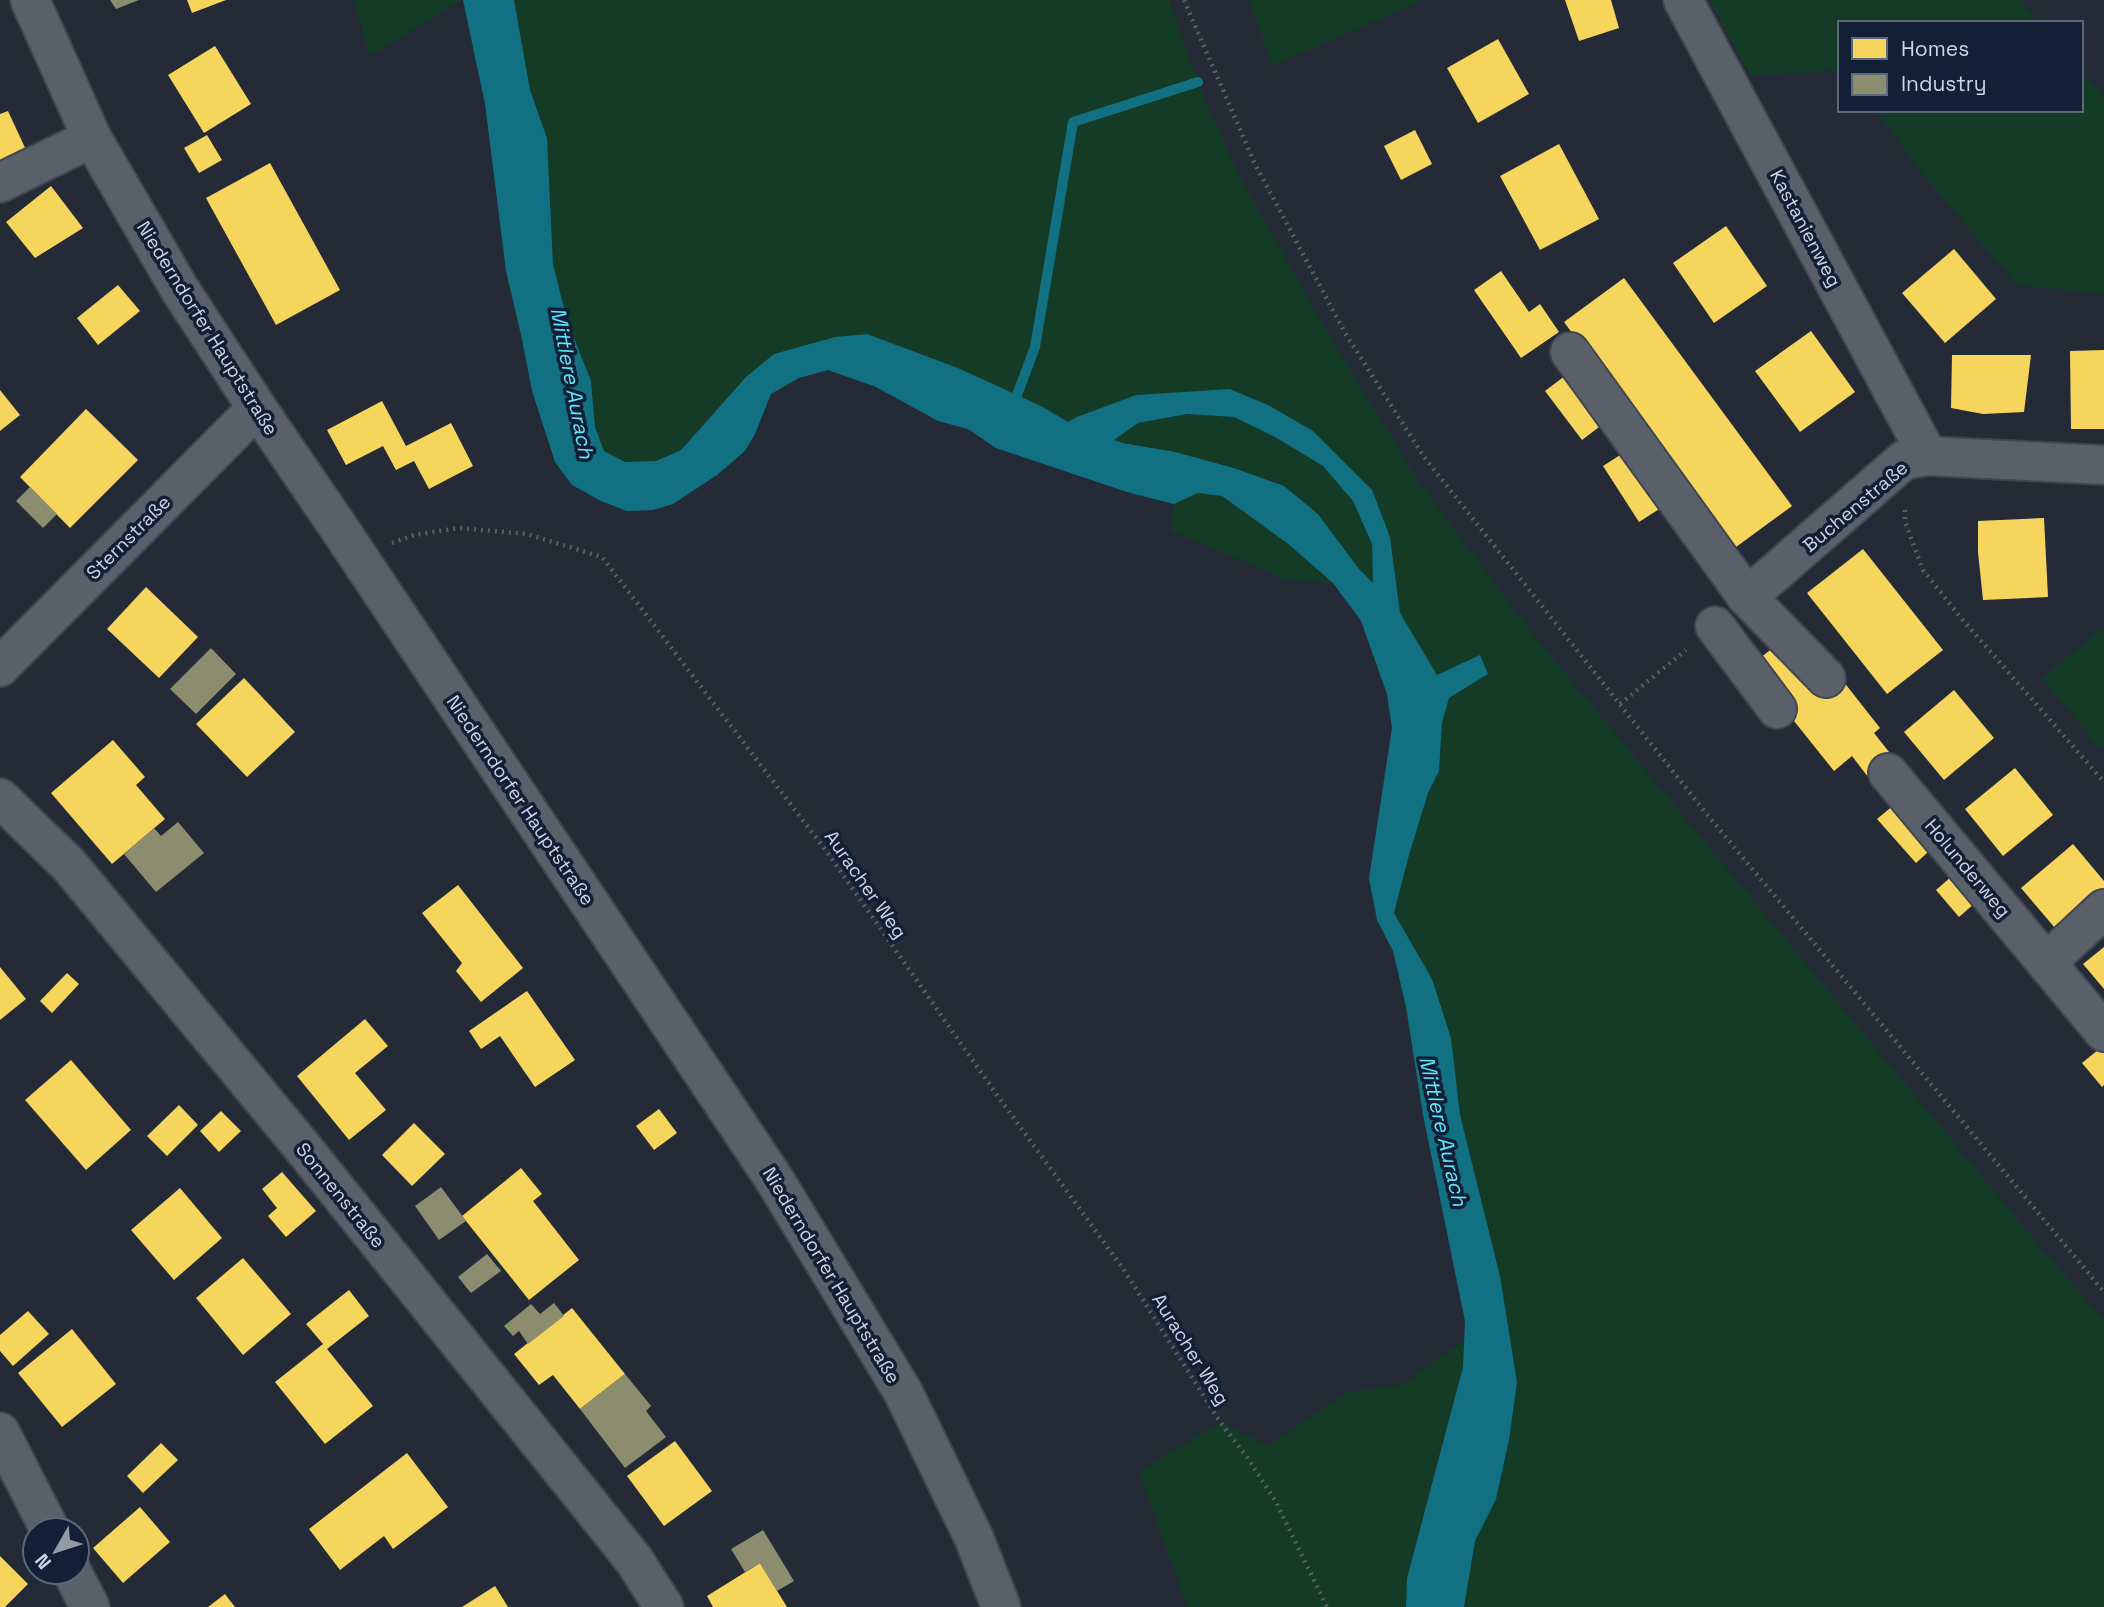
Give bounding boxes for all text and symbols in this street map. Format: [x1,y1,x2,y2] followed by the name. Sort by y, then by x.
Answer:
[1838,21,2083,112] legend
[1901,35,1969,62] text: Homes
[1901,70,1987,97] text: Industry
[1764,165,1847,291] street label: Kastanienweg
[131,216,284,440] street label: Niederndorfer Hauptstraße
[545,305,601,462] water label: Mittlere Aurach
[1798,455,1913,558] street label: Buchenstraße
[81,490,176,585] street label: Sternstraße
[441,690,600,910] street label: Niederndorfer Hauptstraße
[1919,814,2016,923] street label: Holunderweg
[819,825,912,944] street label: Auracher Weg
[1413,1053,1474,1210] water label: Mittlere Aurach
[290,1137,391,1253] street label: Sonnenstraße
[757,1163,906,1388] street label: Niederndorfer Hauptstraße
[1146,1289,1235,1410] street label: Auracher Weg
[21,1516,91,1586] north arrow
[29,1549,57,1574] text: N

